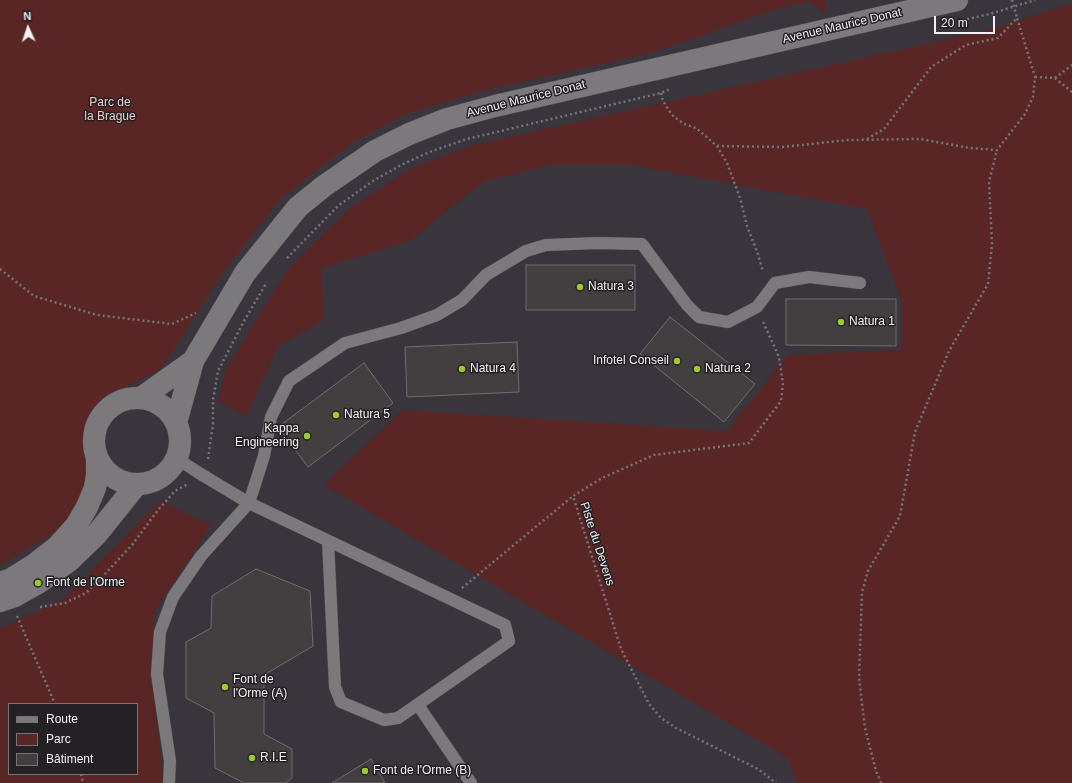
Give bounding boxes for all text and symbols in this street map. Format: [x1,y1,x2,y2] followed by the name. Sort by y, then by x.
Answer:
[781,5,903,47] street label: Avenue Maurice Donat
[8,8,48,48] north arrow
[936,8,997,34] scale bar
[23,10,32,22] text: N
[941,16,968,30] text: 20 m
[465,77,587,121] street label: Avenue Maurice Donat
[84,96,136,124] park label: Parc de la Brague
[588,280,634,294] place label: Natura 3
[575,282,585,292] marker: Natura 3
[849,315,895,329] place label: Natura 1
[836,317,846,327] marker: Natura 1
[593,354,669,368] place label: Infotel Conseil
[672,356,682,366] marker: Infotel Conseil
[470,362,516,376] place label: Natura 4
[705,362,751,376] place label: Natura 2
[457,364,467,374] marker: Natura 4
[692,364,702,374] marker: Natura 2
[344,408,390,422] place label: Natura 5
[331,410,341,420] marker: Natura 5
[235,422,299,450] place label: Kappa Engineering
[302,431,312,441] marker: Kappa Engineering
[577,500,617,588] street label: Piste du Devens
[46,576,125,590] place label: Font de l'Orme
[33,578,43,588] marker: Font de l'Orme
[233,673,287,701] place label: Font de l'Orme (A)
[220,682,230,692] marker: Font de l'Orme (A)
[8,703,138,775] legend
[46,712,78,726] text: Route
[46,732,71,746] text: Parc
[260,751,287,765] place label: R.I.E
[46,752,93,766] text: Bâtiment
[247,753,257,763] marker: R.I.E
[373,764,471,778] place label: Font de l'Orme (B)
[360,766,370,776] marker: Font de l'Orme (B)

